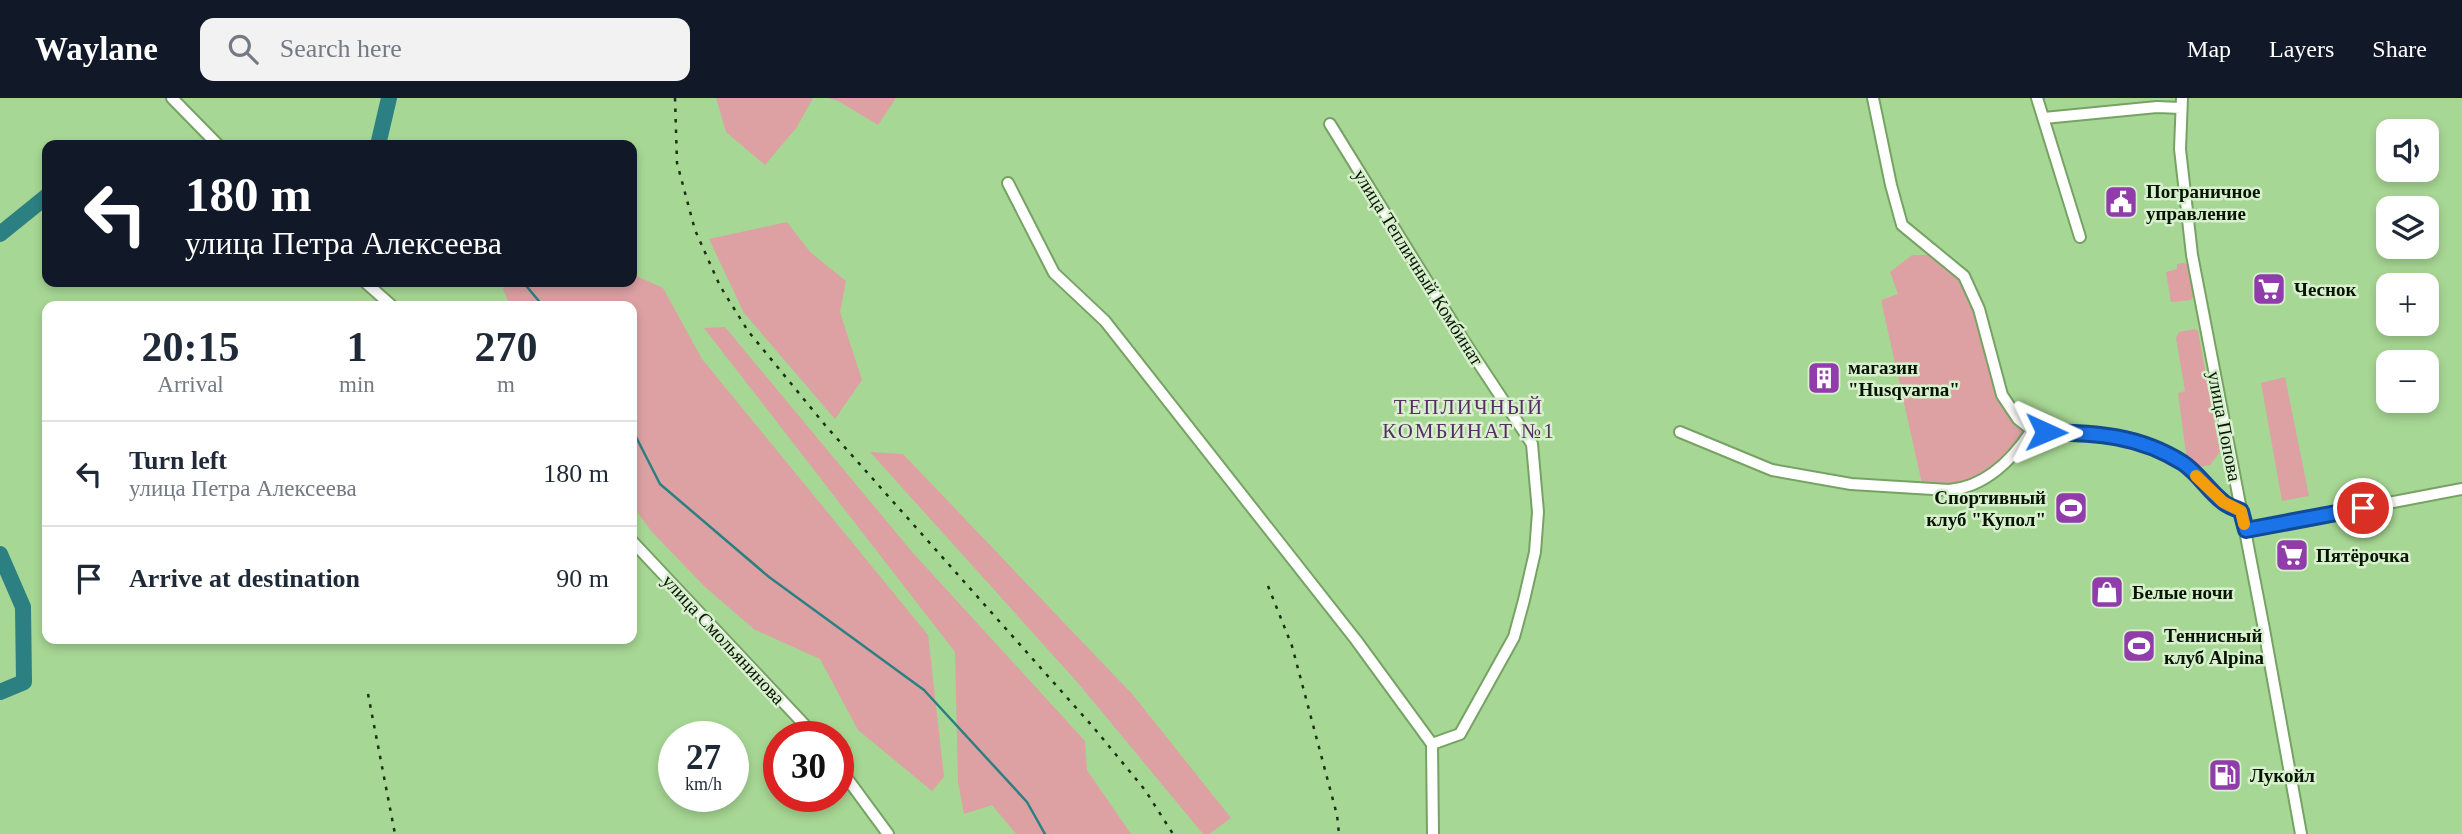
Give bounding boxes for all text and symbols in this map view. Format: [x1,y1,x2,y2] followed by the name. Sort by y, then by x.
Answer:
[200,18,690,81] search box
[224,30,262,68] icon: search
[35,31,158,67] text: Waylane
[280,34,402,63] text: Search here
[2187,36,2231,62] text: Map
[2269,36,2334,62] text: Layers
[2372,36,2427,62] text: Share
[2376,119,2439,413] map controls
[2376,119,2439,182] button: sound
[1349,165,1488,370] street label: улица Тепличный Комбинат
[185,167,312,222] text: 180 m
[70,168,161,259] icon: left
[2146,181,2260,224] place label: Пограничное управление
[2102,183,2140,221] public building icon: Пограничное управление
[2376,196,2439,259] button: layers
[185,225,502,261] text: улица Петра Алексеева
[2250,270,2288,308] supermarket icon: Чеснок
[2376,273,2439,336] button: +
[2294,279,2356,300] place label: Чеснок
[142,324,240,370] text: 20:15
[346,324,367,370] text: 1
[474,324,537,370] text: 270
[2376,350,2439,413] button: −
[1848,357,1960,400] place label: магазин "Husqvarna"
[1805,359,1843,397] building icon: магазин "Husqvarna"
[2204,369,2246,483] street label: улица Попова
[157,372,224,397] text: Arrival
[339,372,375,397] text: min
[497,372,515,397] text: m
[1382,395,1556,443] district label: ТЕПЛИЧНЫЙ КОМБИНАТ №1
[2009,395,2083,469] position arrow
[129,446,227,475] text: Turn left
[70,455,108,493] icon: left
[543,459,609,488] text: 180 m
[129,476,357,501] text: улица Петра Алексеева
[2333,478,2393,538] pin
[1926,487,2046,530] place label: Спортивный клуб "Купол"
[2052,489,2090,527] sports icon: Спортивный клуб "Купол"
[2344,489,2382,527] icon: arrive
[2273,536,2311,574] supermarket icon: Пятёрочка
[2316,545,2410,566] place label: Пятёрочка
[70,560,108,598] icon: arrive
[129,564,360,593] text: Arrive at destination
[556,564,609,593] text: 90 m
[658,570,790,709] street label: улица Смольянинова
[2088,573,2126,611] shop icon: Белые ночи
[2132,582,2233,603] place label: Белые ночи
[2164,625,2265,668] place label: Теннисный клуб Alpina
[2120,627,2158,665] sports icon: Теннисный клуб Alpina
[763,721,854,812] speed limit sign: 30
[686,738,721,777] text: 27
[2206,756,2244,794] fuel station icon: Лукойл
[2250,765,2315,786] place label: Лукойл
[685,774,722,794] text: km/h

